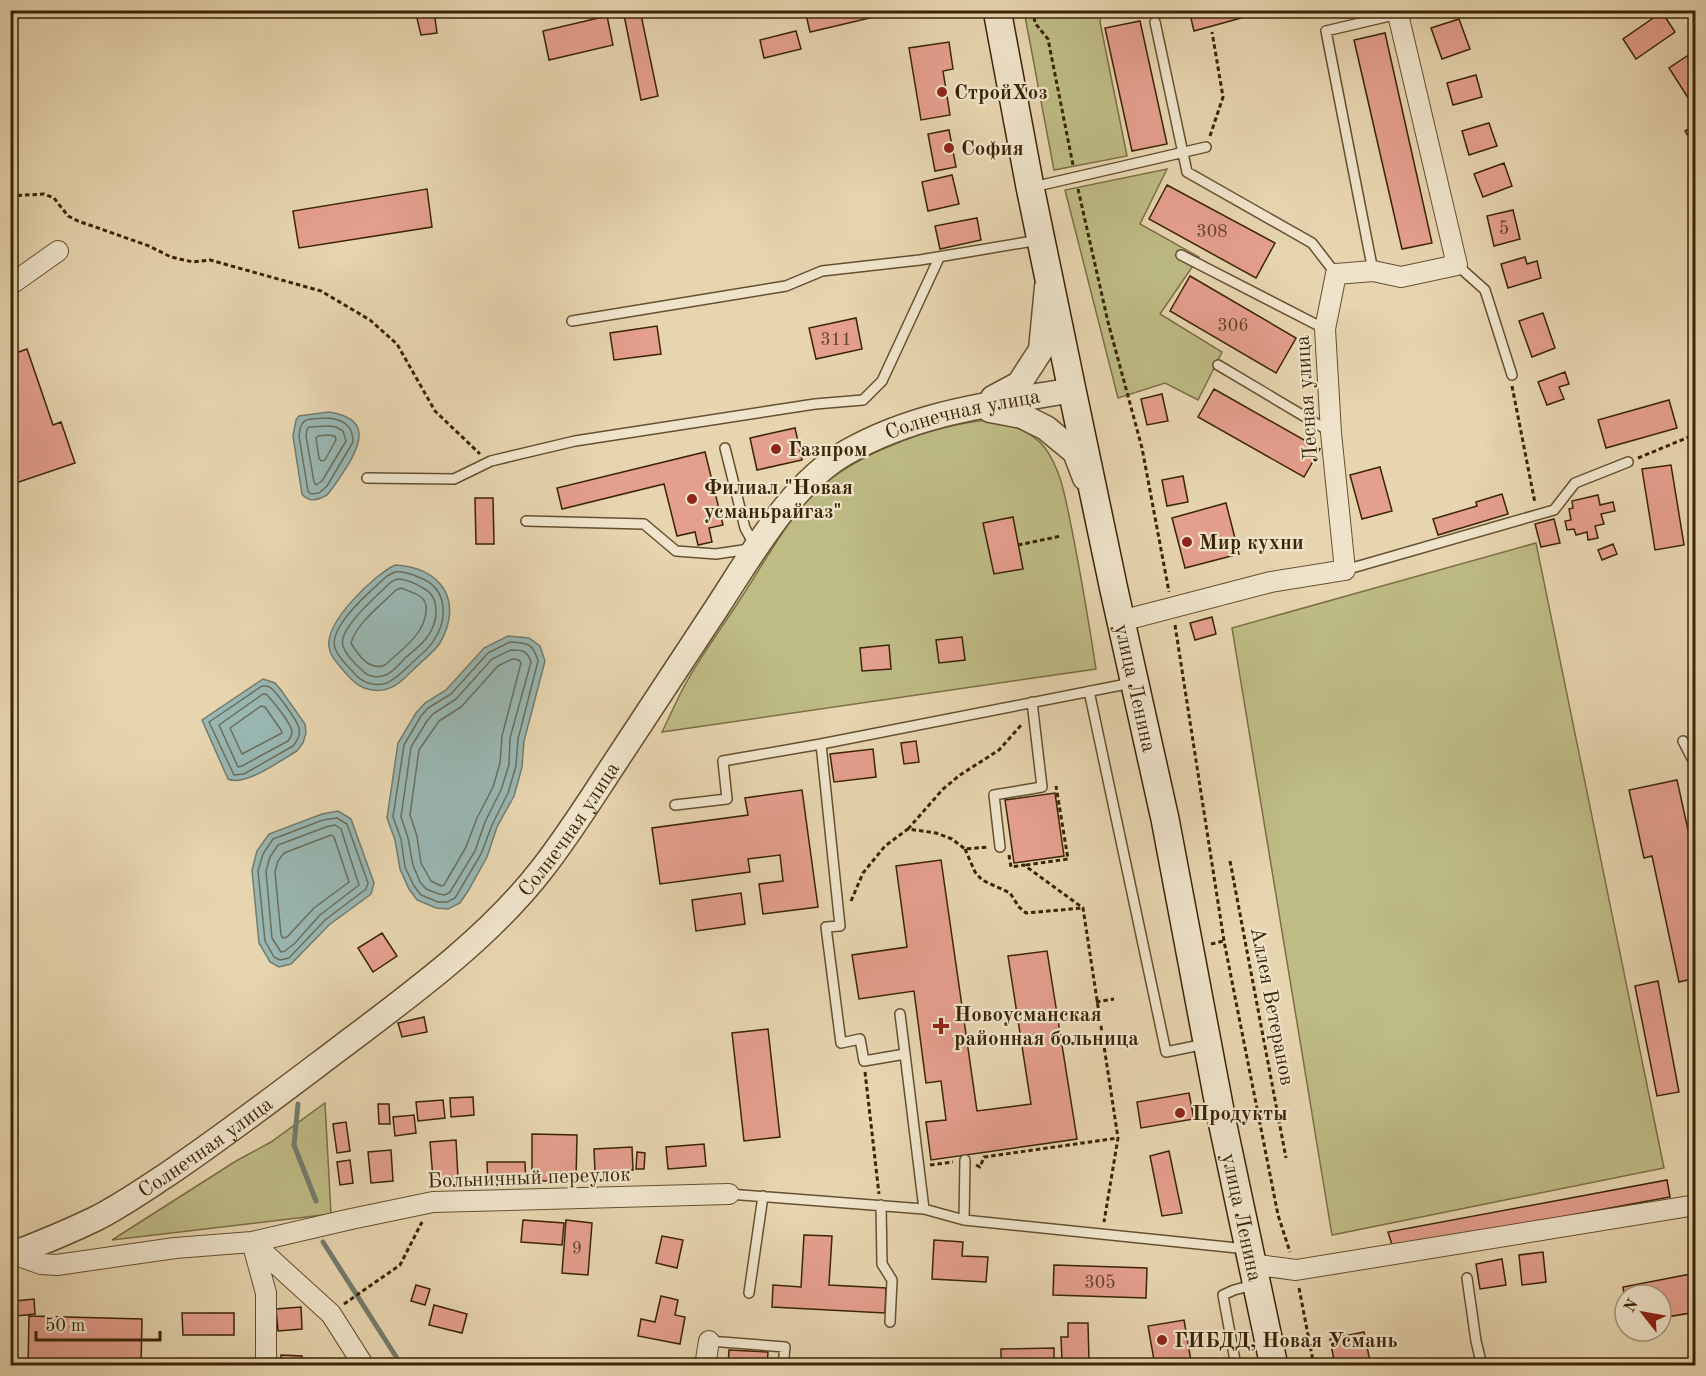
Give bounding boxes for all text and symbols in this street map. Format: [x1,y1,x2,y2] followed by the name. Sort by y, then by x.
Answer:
[954,83,1048,104] place label: СтройХоз
[935,85,949,99] marker: СтройХоз
[961,139,1024,160] place label: София
[942,141,956,155] marker: София
[1499,220,1509,238] house number: 5
[1196,223,1228,241] house number: 308
[1217,317,1249,335] house number: 306
[820,331,852,349] house number: 311
[1293,335,1322,463] street label: Лесная улица
[882,387,1042,444] street label: Солнечная улица
[788,440,868,461] place label: Газпром
[769,442,783,456] marker: Газпром
[704,478,853,523] place label: Филиал "Новая усманьрайгаз"
[685,492,699,506] marker: Филиал "Новая усманьрайгаз"
[1199,533,1304,554] place label: Мир кухни
[1180,535,1194,549] marker: Мир кухни
[1110,622,1159,754] street label: улица Ленина
[515,759,624,901] street label: Солнечная улица
[1246,925,1297,1087] street label: Аллея Ветеранов
[954,1005,1139,1050] place label: Новоусманская районная больница
[932,1017,950,1035] marker: Новоусманская районная больница
[135,1094,277,1203] street label: Солнечная улица
[1192,1104,1288,1125] place label: Продукты
[1173,1106,1187,1120] marker: Продукты
[1217,1152,1265,1283] street label: улица Ленина
[427,1164,632,1193] street label: Больничный переулок
[572,1240,582,1258] house number: 9
[1084,1274,1116,1292] house number: 305
[1613,1283,1673,1343] north arrow
[1622,1296,1642,1316] text: N
[36,1304,160,1342] scale bar
[45,1317,85,1335] text: 50 m
[1174,1331,1398,1352] place label: ГИБДД, Новая Усмань
[1155,1333,1169,1347] marker: ГИБДД, Новая Усмань

